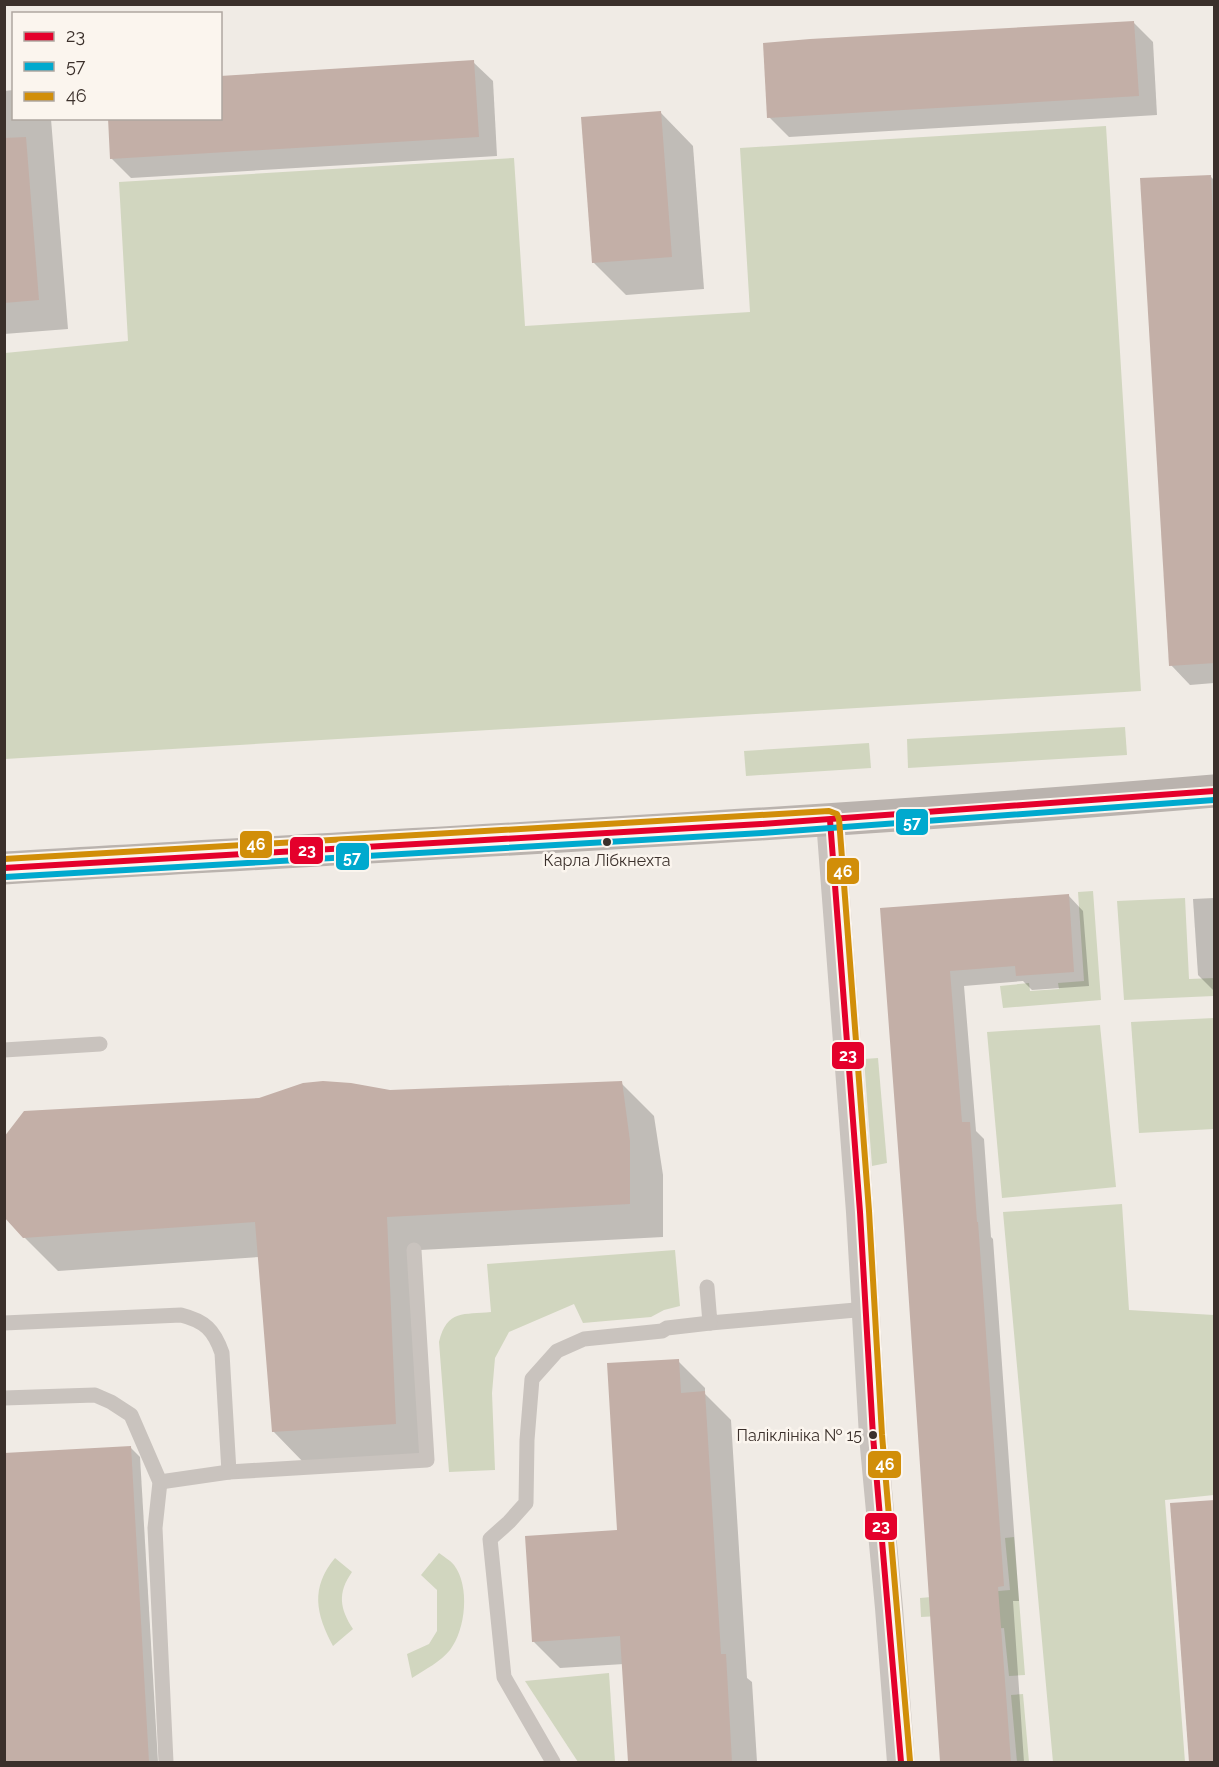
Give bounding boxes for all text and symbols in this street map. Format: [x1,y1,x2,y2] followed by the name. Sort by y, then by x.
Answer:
[12,12,222,120] legend
[66,25,85,46] text: 23
[66,55,86,76] text: 57
[66,85,87,106] text: 46
[895,808,929,836] line badge: 57
[903,813,921,832] text: 57
[239,830,273,859] line badge: 46
[247,835,266,854] text: 46
[289,836,324,865] line badge: 23
[601,836,613,848] marker: Карла Лібкнехта
[298,841,316,860] text: 23
[335,842,370,871] line badge: 57
[343,848,361,867] text: 57
[544,851,670,870] place label: Карла Лібкнехта
[826,857,860,885] line badge: 46
[834,862,853,881] text: 46
[831,1041,865,1070] line badge: 23
[839,1046,857,1065] text: 23
[737,1426,862,1445] place label: Паліклініка № 15
[867,1429,879,1441] marker: Паліклініка № 15
[867,1450,902,1479] line badge: 46
[876,1455,895,1474] text: 46
[864,1512,898,1541] line badge: 23
[872,1517,890,1536] text: 23

